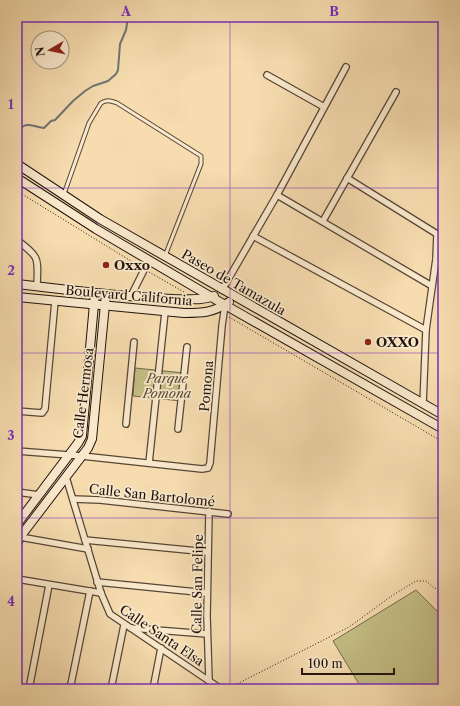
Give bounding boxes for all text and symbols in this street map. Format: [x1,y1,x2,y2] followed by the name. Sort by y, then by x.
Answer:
[120,3,132,19] text: A
[329,3,339,19] text: B
[30,30,70,70] north arrow
[32,45,48,57] text: N
[8,96,14,112] text: 1
[179,246,289,318] street label: Paseo de Tamazula
[114,257,150,273] place label: Oxxo
[101,260,111,270] marker: Oxxo
[7,262,15,278] text: 2
[65,281,193,309] street label: Boulevard California
[376,334,419,350] place label: OXXO
[363,337,373,347] marker: OXXO
[69,346,97,439] street label: Calle Hermosa
[196,360,216,412] street label: Pomona
[142,370,192,401] park label: Parque Pomona
[7,427,15,443] text: 3
[88,480,216,510] street label: Calle San Bartolomé
[188,534,206,634] street label: Calle San Felipe
[7,593,15,609] text: 4
[117,601,207,669] street label: Calle Santa Elsa
[302,650,394,676] scale bar
[308,656,343,671] text: 100 m

